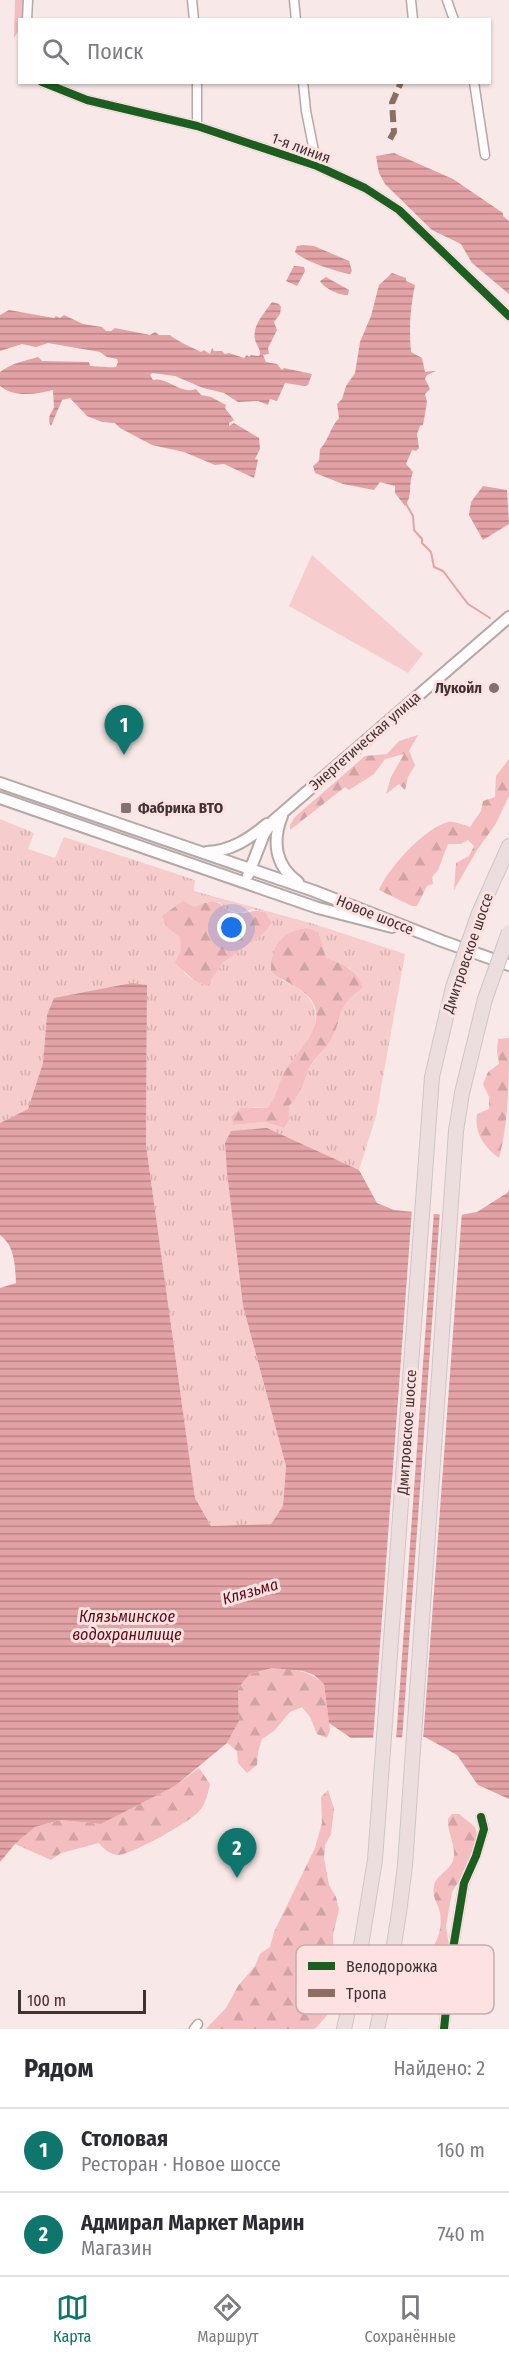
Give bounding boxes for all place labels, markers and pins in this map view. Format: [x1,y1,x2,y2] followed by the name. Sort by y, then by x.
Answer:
[435,679,482,697] place label: Лукойл
[487,681,501,695] marker: Лукойл
[104,706,144,755] pin: 1
[138,799,223,817] place label: Фабрика ВТО
[119,801,133,815] marker: Фабрика ВТО
[218,1828,256,1878] pin: 2

